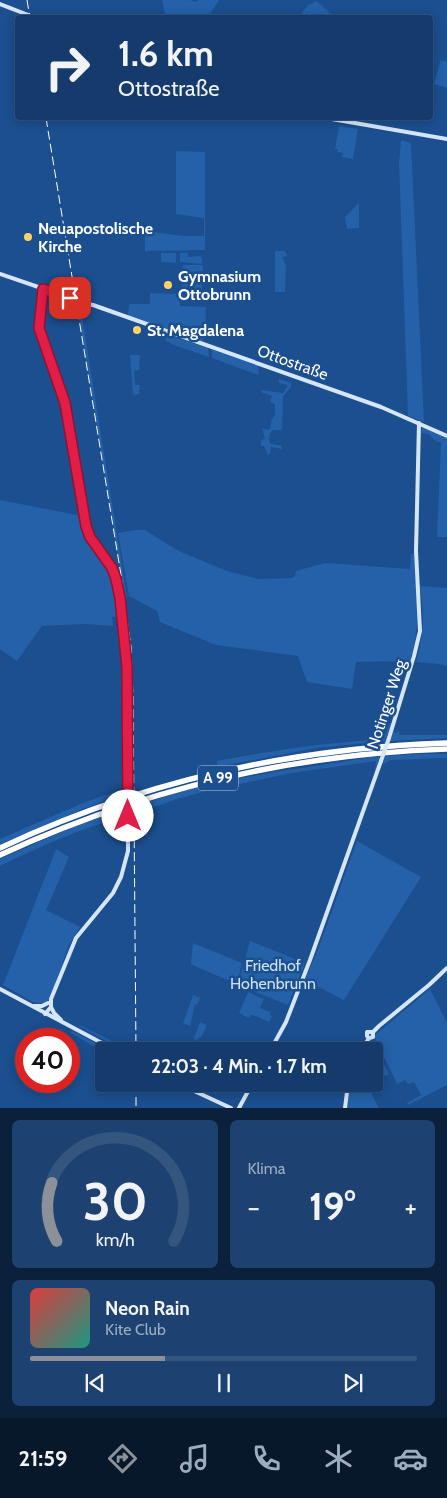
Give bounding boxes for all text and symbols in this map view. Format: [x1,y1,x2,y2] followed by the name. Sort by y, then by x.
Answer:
[118,32,214,75] text: 1.6 km
[35,35,100,100] icon: right
[118,75,220,102] text: Ottostraße
[38,219,153,256] place label: Neuapostolische Kirche
[22,231,34,243] marker: Neuapostolische Kirche
[178,267,261,304] place label: Gymnasium Ottobrunn
[49,277,91,319] pin
[162,279,174,291] marker: Gymnasium Ottobrunn
[56,284,84,312] icon: arrive
[147,321,244,340] place label: St. Magdalena
[131,324,143,336] marker: St. Magdalena
[255,341,331,384] street label: Ottostraße
[363,656,410,751] street label: Notinger Weg
[198,766,238,790] road number: A 99
[101,789,153,841] position arrow
[230,956,316,993] park label: Friedhof Hohenbrunn
[15,1028,80,1093] speed limit sign: 40
[151,1055,327,1078] text: 22:03 · 4 Min. · 1.7 km
[248,1159,285,1178] text: Klima
[82,1170,147,1233] text: 30
[309,1183,355,1230] text: 19°
[248,1190,260,1224] text: −
[405,1190,417,1224] text: +
[95,1229,134,1250] text: km/h
[105,1297,190,1320] text: Neon Rain
[105,1320,166,1339] text: Kite Club
[81,1369,109,1397] icon: previous
[210,1369,238,1397] icon: pause
[339,1369,367,1397] icon: next
[105,1441,140,1476] icon: directions
[177,1441,212,1476] icon: music
[249,1441,284,1476] icon: phone
[321,1441,356,1476] icon: climate
[393,1441,428,1476] icon: car
[19,1445,67,1472] text: 21:59

